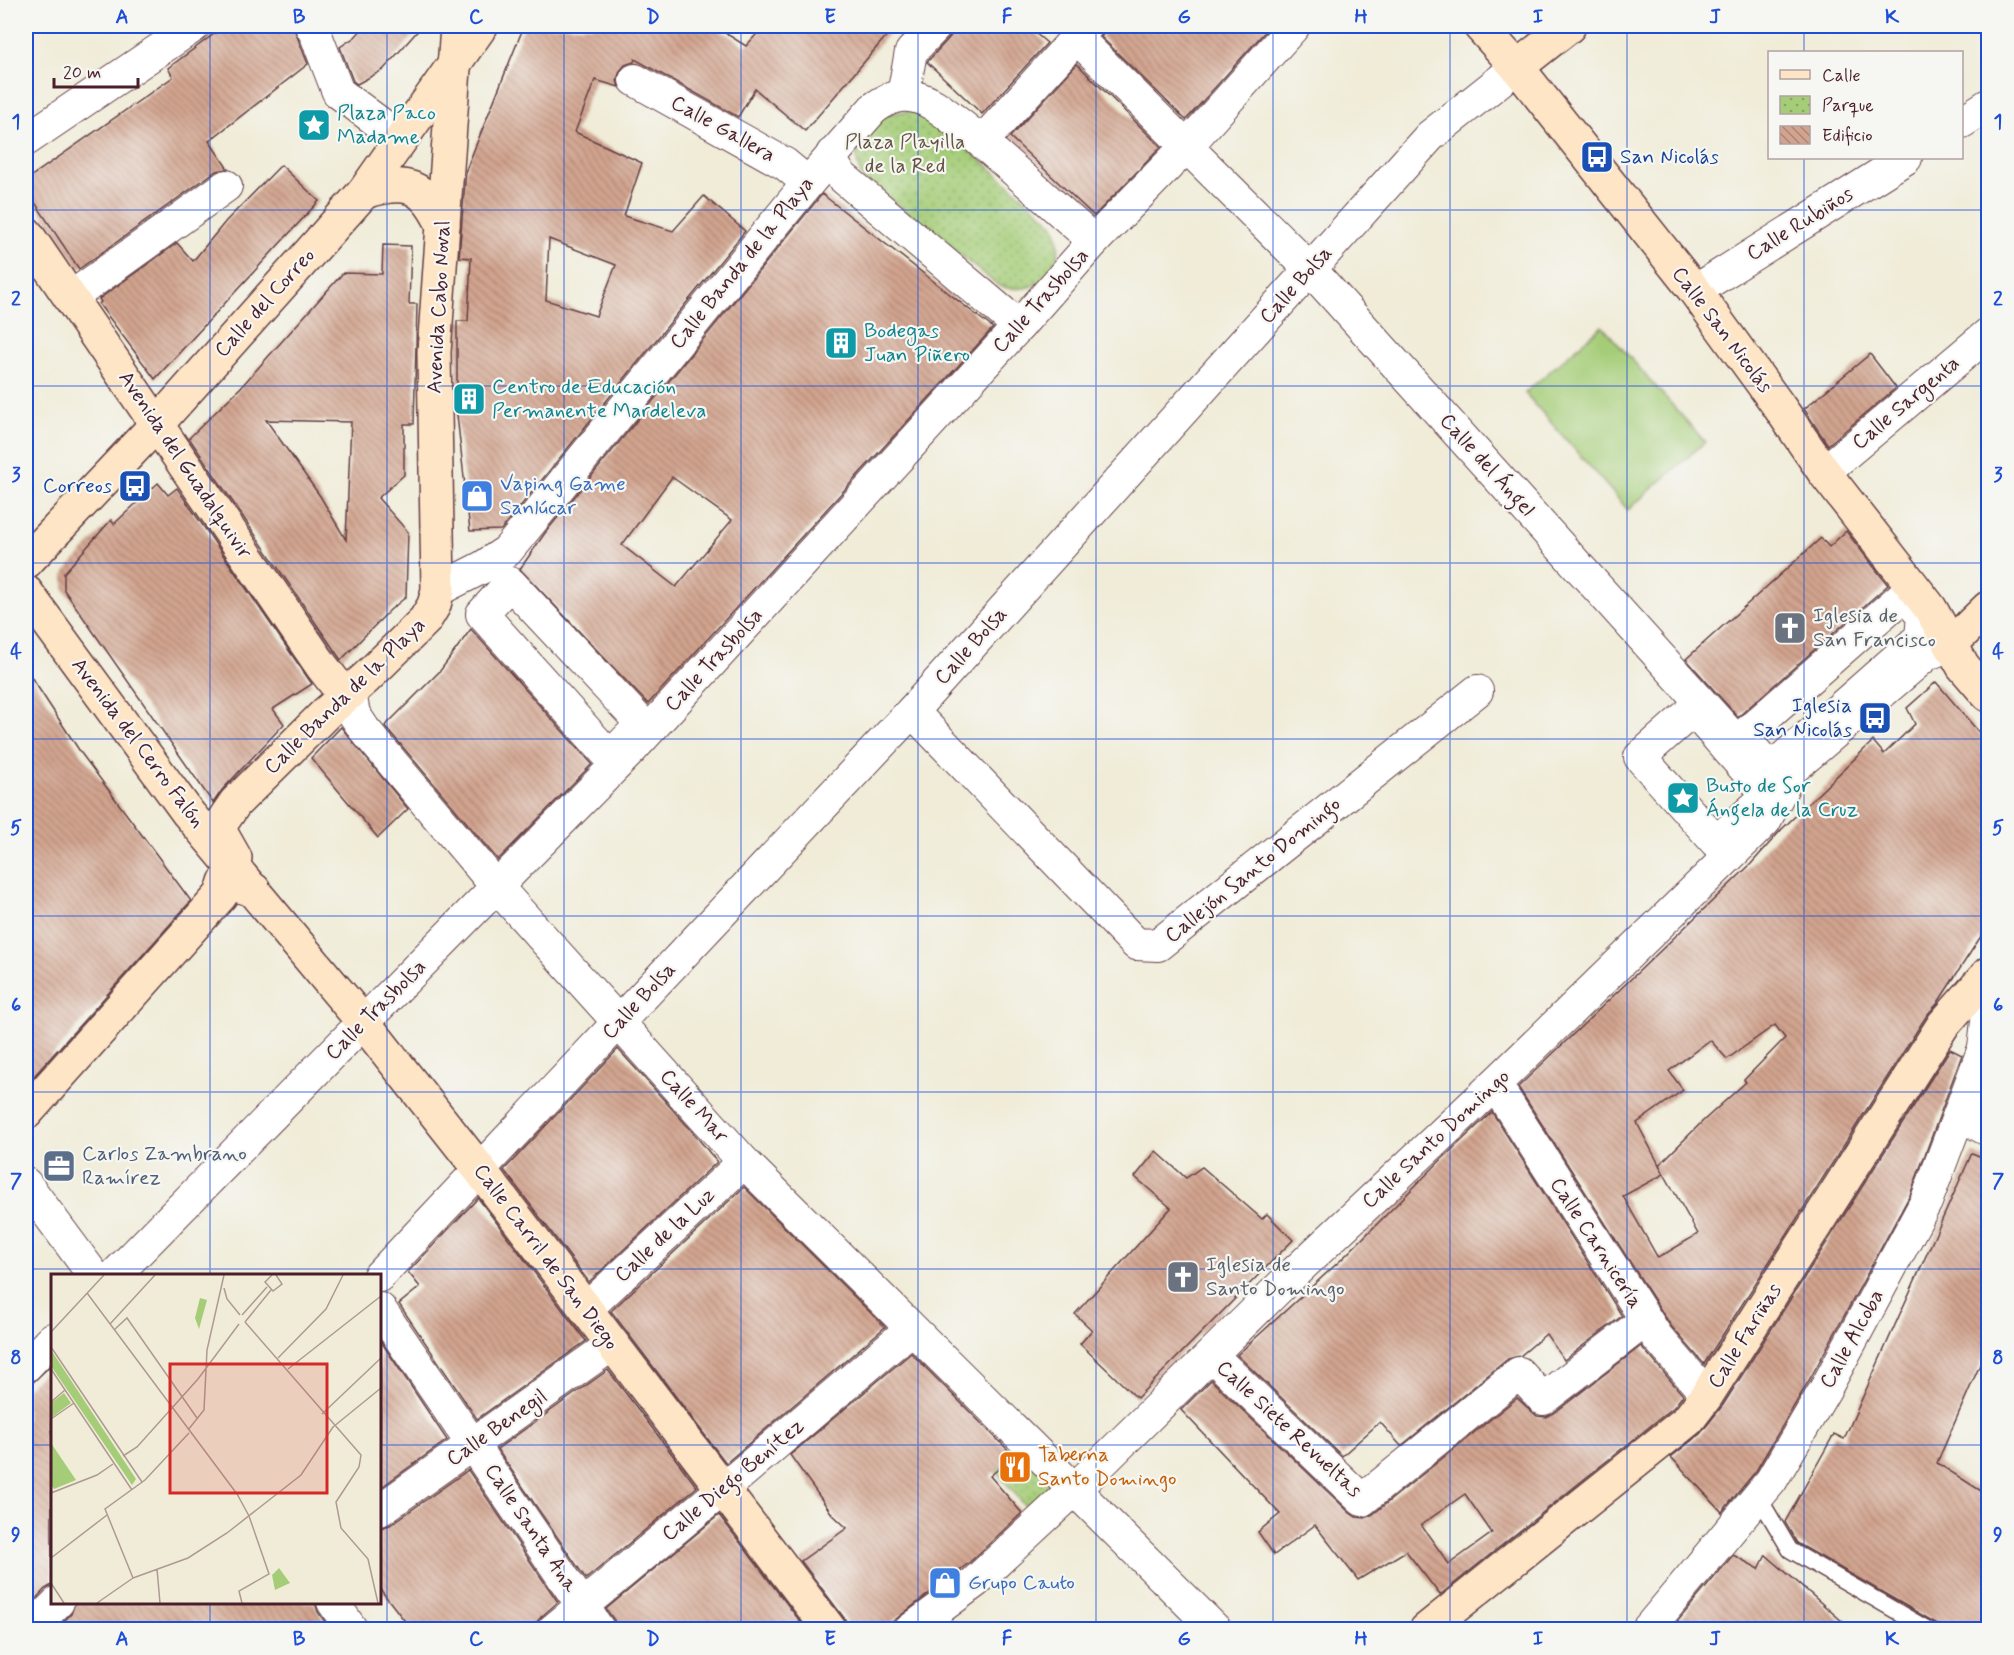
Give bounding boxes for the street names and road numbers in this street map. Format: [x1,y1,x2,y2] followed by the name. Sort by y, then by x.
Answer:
[666,89,780,169] street label: Calle Gallera
[664,171,820,355] street label: Calle Banda de la Playa
[1742,180,1858,268] street label: Calle Rubiños
[420,220,458,394] street label: Avenida Cabo Noval
[1253,240,1339,330] street label: Calle Bolsa
[208,242,322,364] street label: Calle del Correo
[986,243,1096,359] street label: Calle Trasbolsa
[1665,261,1779,399] street label: Calle San Nicolás
[1846,350,1967,457] street label: Calle Sargenta
[112,366,259,565] street label: Avenida del Guadalquivir
[1432,407,1541,524] street label: Calle del Ángel
[928,601,1014,691] street label: Calle Bolsa
[659,602,769,718] street label: Calle Trasbolsa
[258,611,432,781] street label: Calle Banda de la Playa
[65,652,211,834] street label: Avenida del Cerro Falón
[1159,790,1348,951] street label: Callejón Santo Domingo
[319,953,433,1067] street label: Calle Trasbolsa
[596,956,682,1046] street label: Calle Bolsa
[653,1063,735,1149] street label: Calle Mar
[1356,1063,1516,1215] street label: Calle Santo Domingo
[466,1158,625,1356] street label: Calle Carril de San Diego
[1543,1172,1649,1314] street label: Calle Carnicería
[609,1181,721,1289] street label: Calle de la Luz
[1702,1278,1788,1394] street label: Calle Fariñas
[1813,1284,1891,1394] street label: Calle Alcoba
[1210,1354,1368,1504] street label: Calle Siete Revueltas
[441,1383,554,1474] street label: Calle Benegil
[656,1412,811,1549] street label: Calle Diego Benítez
[478,1458,584,1598] street label: Calle Santa Ana

